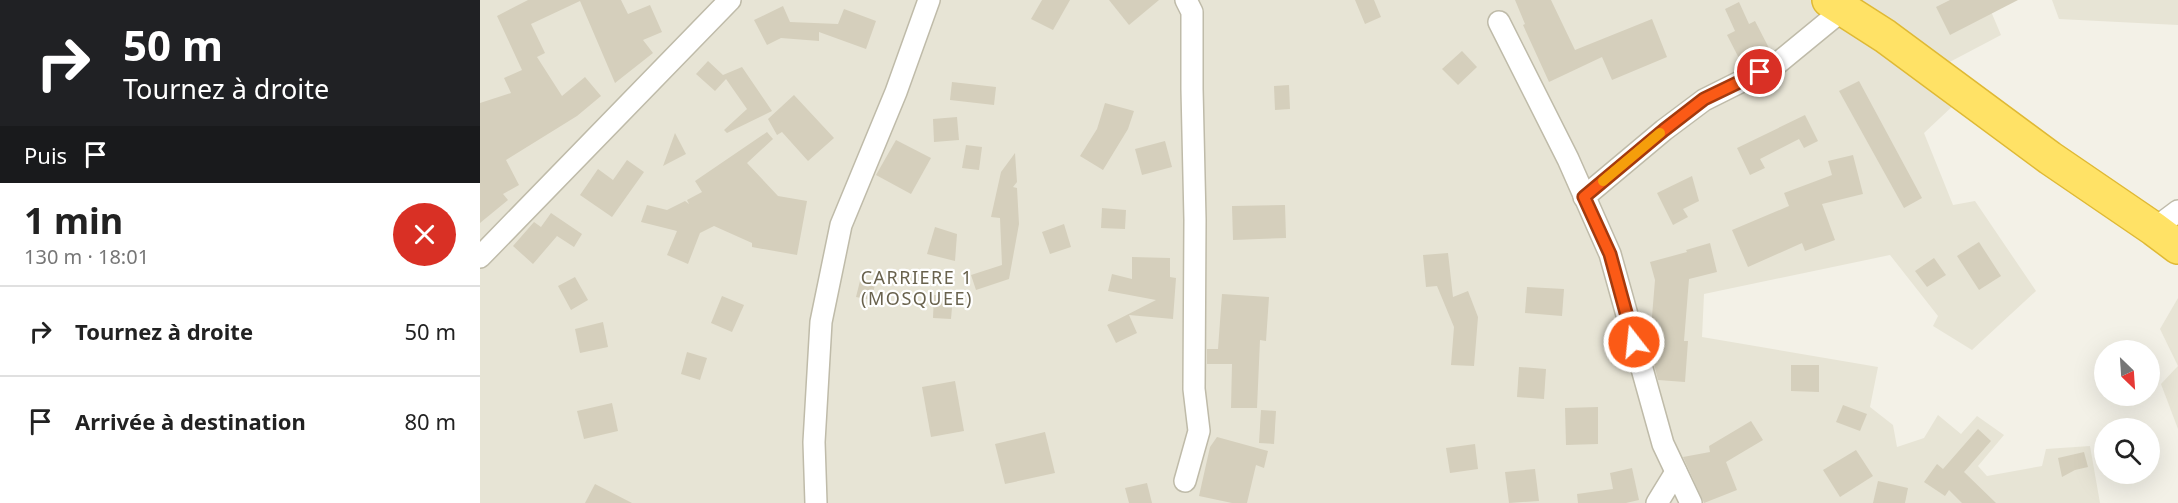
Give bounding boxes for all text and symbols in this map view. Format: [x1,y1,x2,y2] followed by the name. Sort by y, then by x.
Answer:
[123,16,223,73] text: 50 m
[24,24,102,102] icon: right
[1734,46,1785,97] pin
[1743,55,1776,88] icon: arrive
[123,70,329,107] text: Tournez à droite
[79,138,112,171] icon: arrive
[24,140,67,170] text: Puis
[24,196,123,245] text: 1 min
[393,203,456,266] button: close
[24,243,149,270] text: 130 m · 18:01
[861,265,973,310] district label: CARRIERE 1 (MOSQUEE)
[1602,310,1666,374] position arrow
[24,315,57,348] icon: right
[75,316,253,346] text: Tournez à droite
[405,316,456,346] text: 50 m
[2094,340,2160,406] north arrow
[2094,340,2160,484] map controls
[24,405,57,438] icon: arrive
[75,406,306,436] text: Arrivée à destination
[405,406,456,436] text: 80 m
[2094,418,2160,484] button: search

